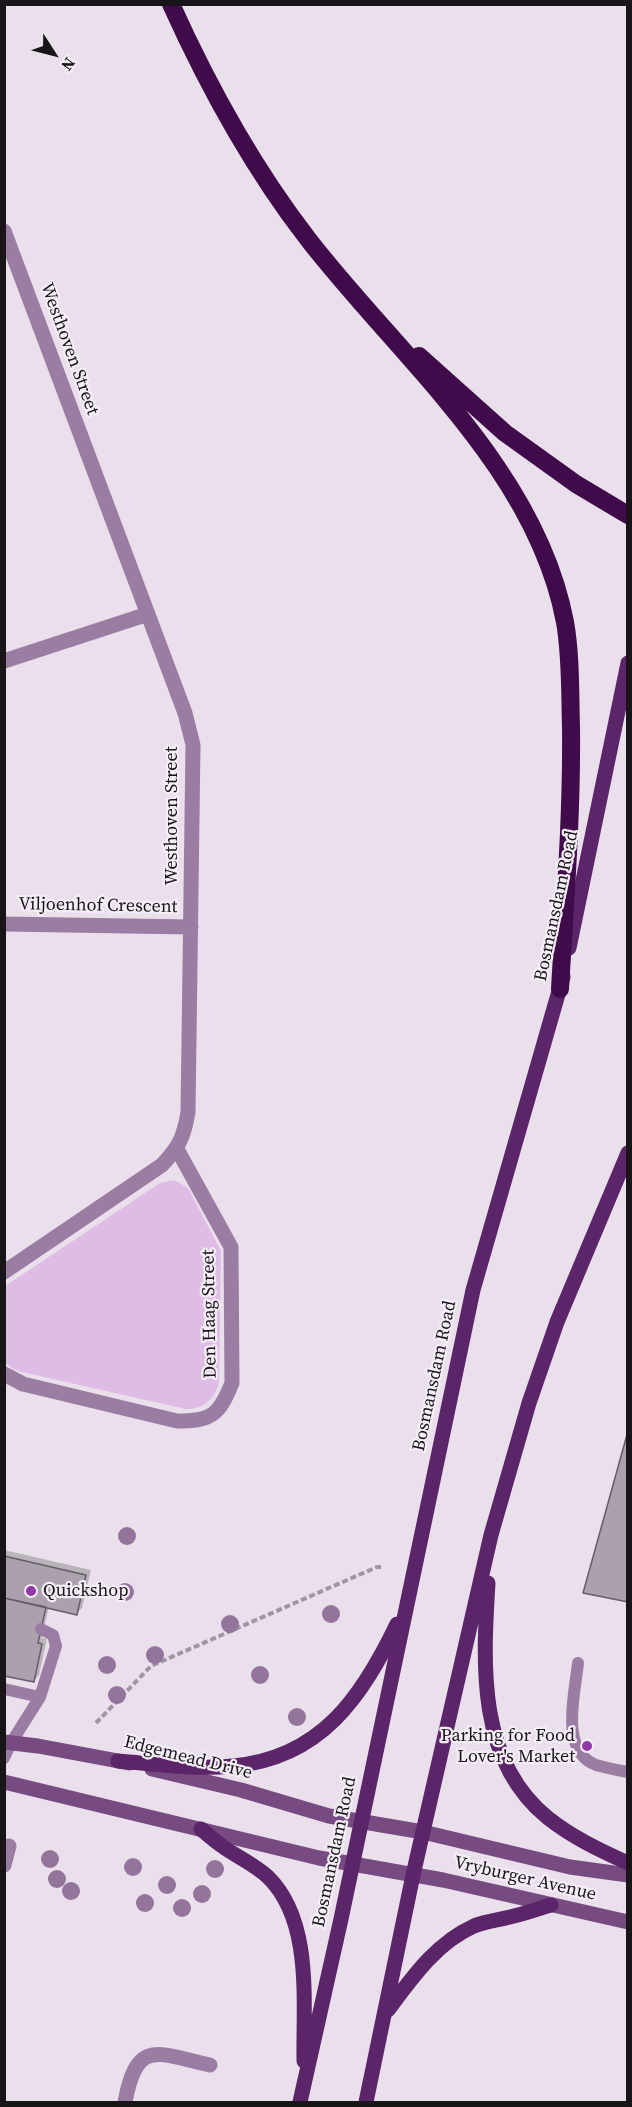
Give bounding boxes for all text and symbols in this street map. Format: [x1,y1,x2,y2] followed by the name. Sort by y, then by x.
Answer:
[24,24,84,84] north arrow
[56,53,81,76] text: N
[35,280,103,418] street label: Westhoven Street
[161,746,183,886] street label: Westhoven Street
[530,829,584,983] street label: Bosmansdam Road
[18,894,178,918] street label: Viljoenhof Crescent
[198,1249,222,1379] street label: Den Haag Street
[408,1299,462,1453] street label: Bosmansdam Road
[43,1580,128,1602] place label: Quickshop
[24,1584,38,1598] marker: Quickshop
[441,1725,575,1768] place label: Parking for Food Lover's Market
[122,1732,254,1784] street label: Edgemead Drive
[580,1739,594,1753] marker: Parking for Food Lover's Market
[308,1775,362,1929] street label: Bosmansdam Road
[452,1852,598,1906] street label: Vryburger Avenue

